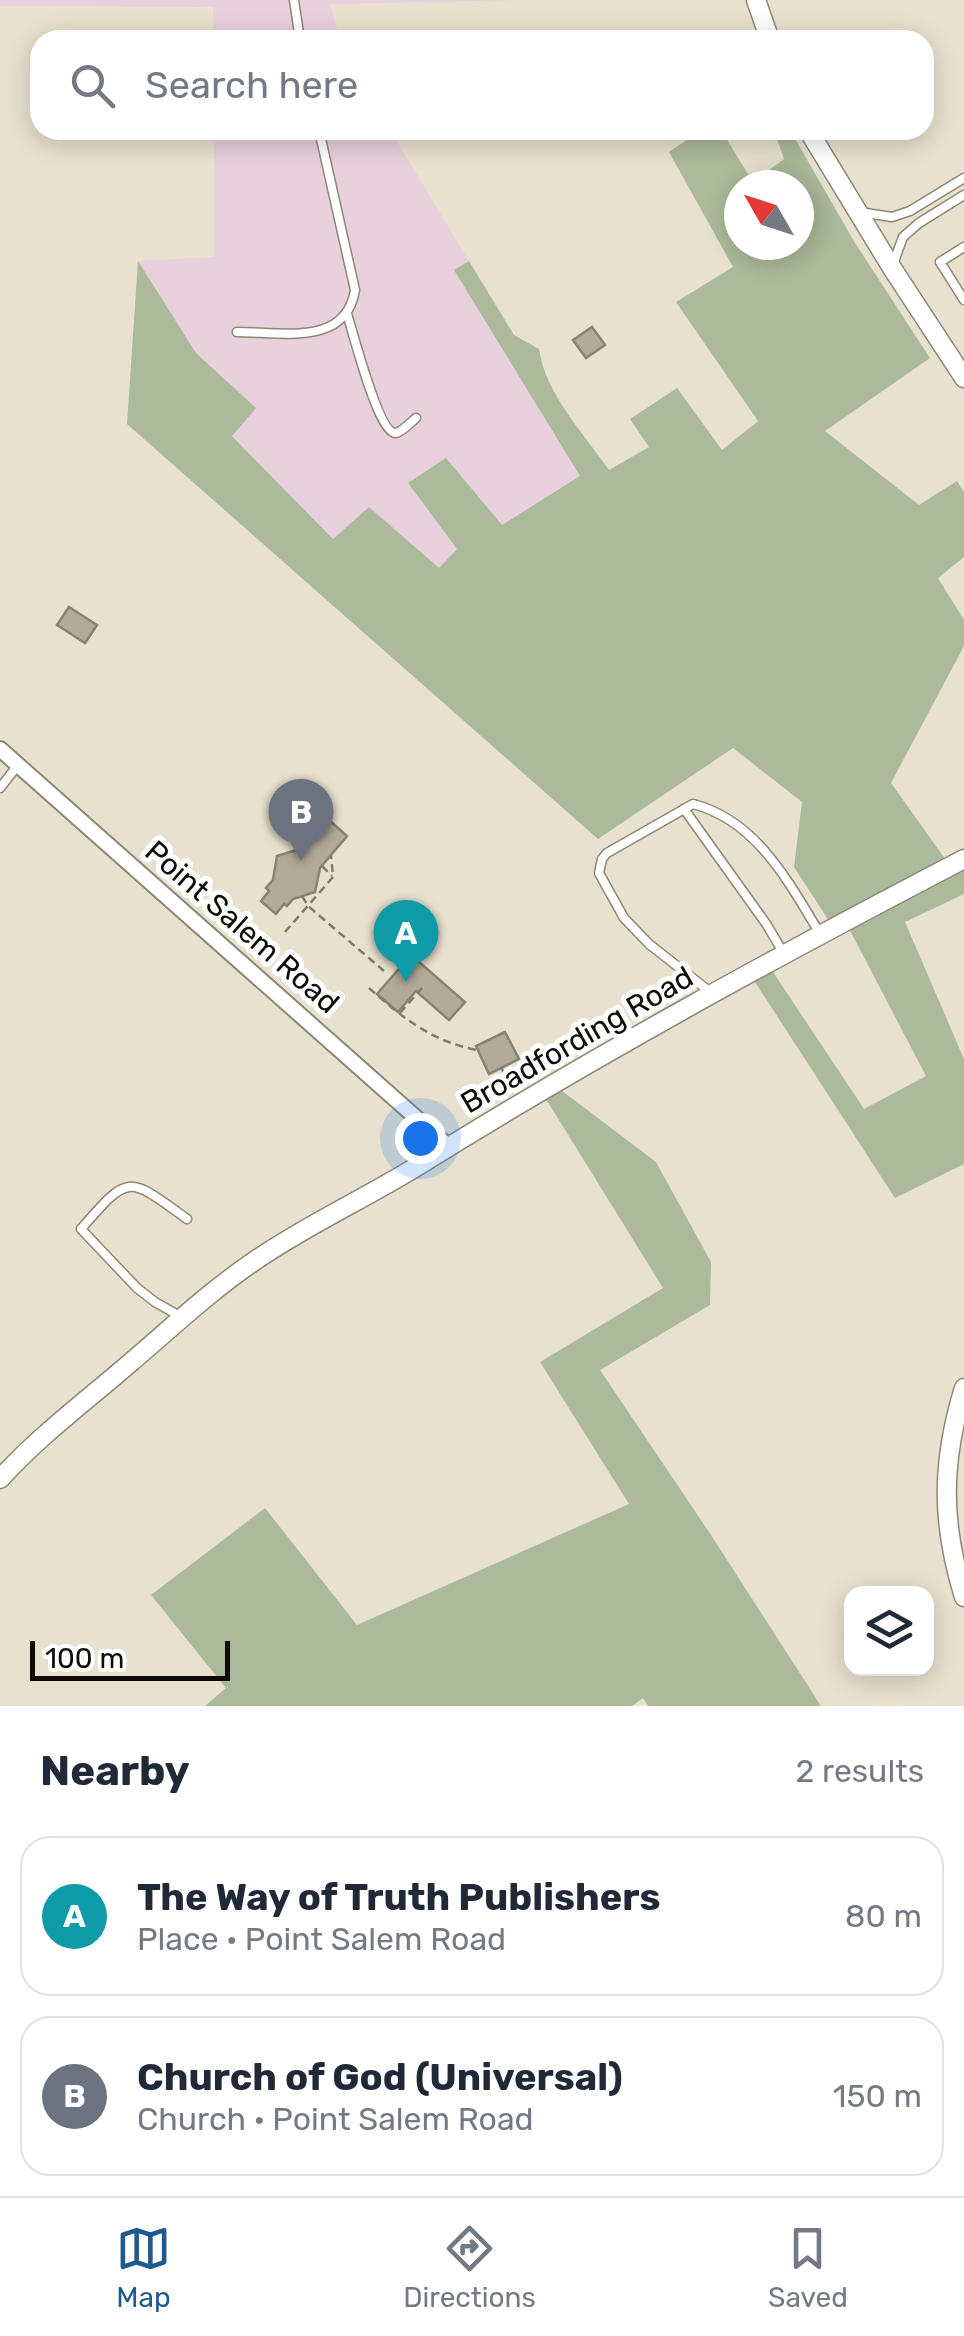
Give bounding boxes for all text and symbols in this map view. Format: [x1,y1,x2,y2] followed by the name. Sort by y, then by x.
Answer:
[30,30,934,140] search box
[65,58,120,113] icon: search
[145,62,358,108] text: Search here
[724,170,814,260] north arrow
[268,778,334,861] pin: B
[138,833,346,1021] street label: Point Salem Road
[374,900,438,982] pin: A
[455,959,699,1121] street label: Broadfording Road
[395,1113,446,1164] your location
[844,1586,934,1676] map controls
[844,1586,934,1676] button: layers
[30,1636,230,1680] scale bar
[45,1642,124,1675] text: 100 m
[40,1746,190,1796] text: Nearby
[795,1752,924,1790] text: 2 results
[137,1874,661,1920] text: The Way of Truth Publishers
[63,1897,86,1935] text: A
[845,1897,922,1935] text: 80 m
[137,1920,506,1958] text: Place · Point Salem Road
[137,2054,623,2100] text: Church of God (Universal)
[63,2077,86,2115] text: B
[833,2077,922,2115] text: 150 m
[137,2100,534,2138] text: Church · Point Salem Road
[116,2221,171,2314] tab: Map
[403,2221,536,2314] tab: Directions
[768,2221,848,2314] tab: Saved

